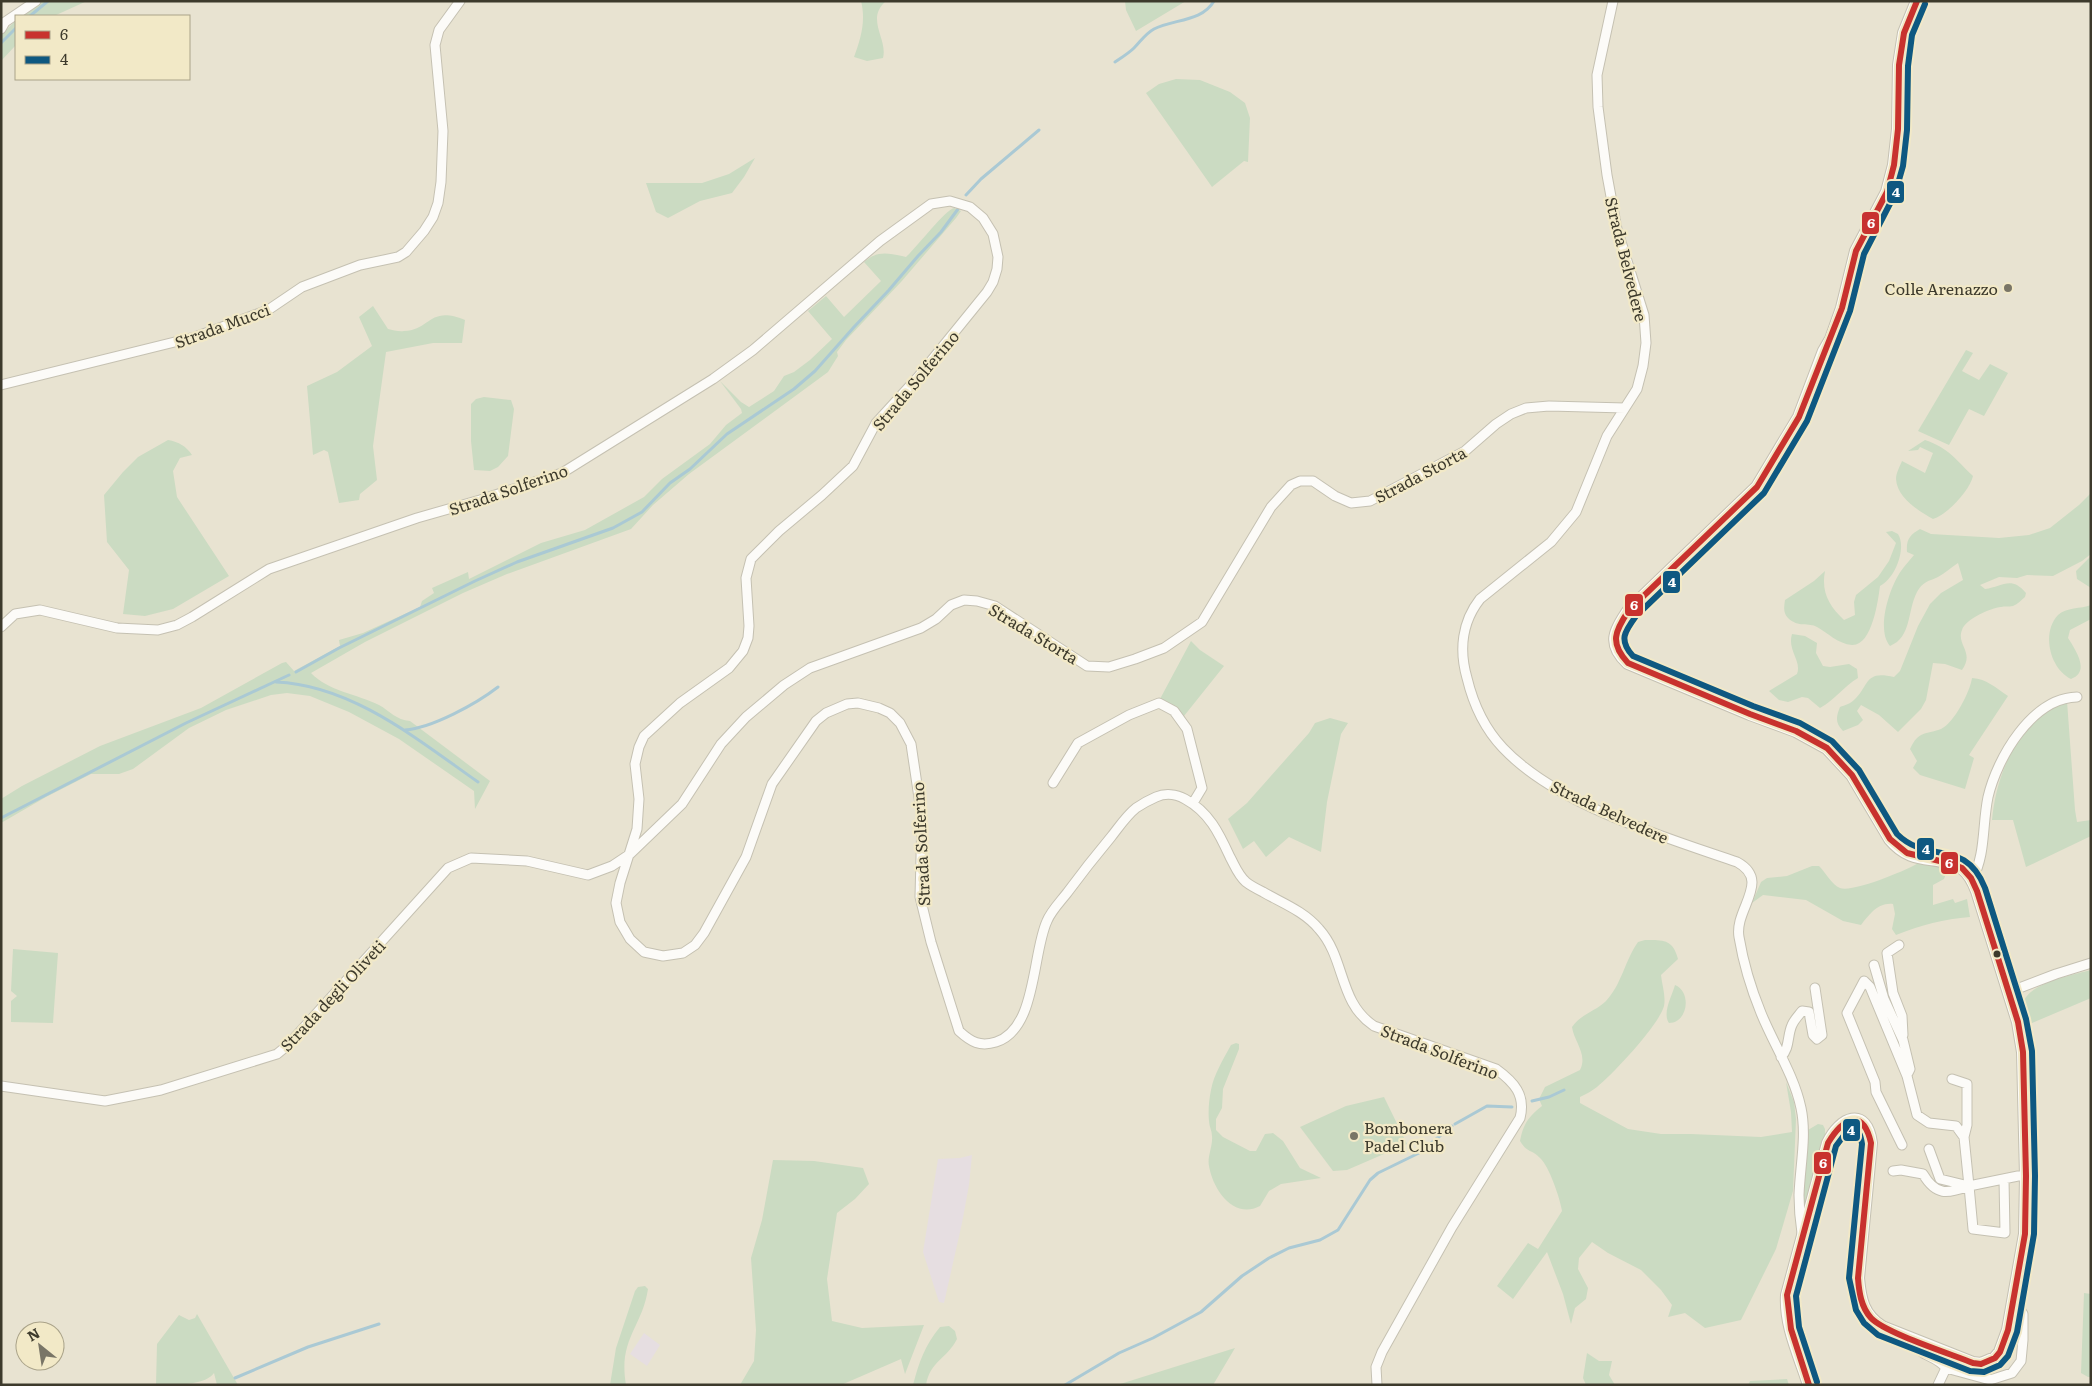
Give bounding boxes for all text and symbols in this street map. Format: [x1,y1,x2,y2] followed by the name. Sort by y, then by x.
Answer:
[15,15,190,80] legend
[60,22,68,45] text: 6
[60,47,68,70] text: 4
[1886,180,1905,204] line badge: 4
[1892,181,1901,201] text: 4
[1600,194,1654,324] street label: Strada Belvedere
[1861,211,1880,235] line badge: 6
[1867,212,1875,232] text: 6
[1884,276,1998,300] place label: Colle Arenazzo
[2002,282,2014,294] marker: Colle Arenazzo
[171,297,273,353] street label: Strada Mucci
[866,325,964,435] street label: Strada Solferino
[1370,440,1470,508] street label: Strada Storta
[445,457,571,521] street label: Strada Solferino
[1662,570,1681,594] line badge: 4
[1668,571,1677,591] text: 4
[1624,593,1644,617] line badge: 6
[1630,594,1638,614] text: 6
[985,597,1084,669] street label: Strada Storta
[1547,773,1673,849] street label: Strada Belvedere
[905,781,935,907] street label: Strada Solferino
[1916,837,1935,861] line badge: 4
[1922,838,1931,858] text: 4
[1940,851,1959,875] line badge: 6
[1945,852,1953,872] text: 6
[274,934,390,1056] street label: Strada degli Oliveti
[1992,949,2002,959] unlabelled marker
[1378,1018,1502,1084] street label: Strada Solferino
[1364,1115,1453,1157] place label: Bombonera Padel Club
[1842,1118,1861,1142] line badge: 4
[1847,1119,1856,1139] text: 4
[1348,1130,1360,1142] marker: Bombonera Padel Club
[1813,1151,1832,1175] line badge: 6
[1819,1152,1827,1172] text: 6
[15,1321,65,1371] north arrow
[23,1322,43,1345] text: N

